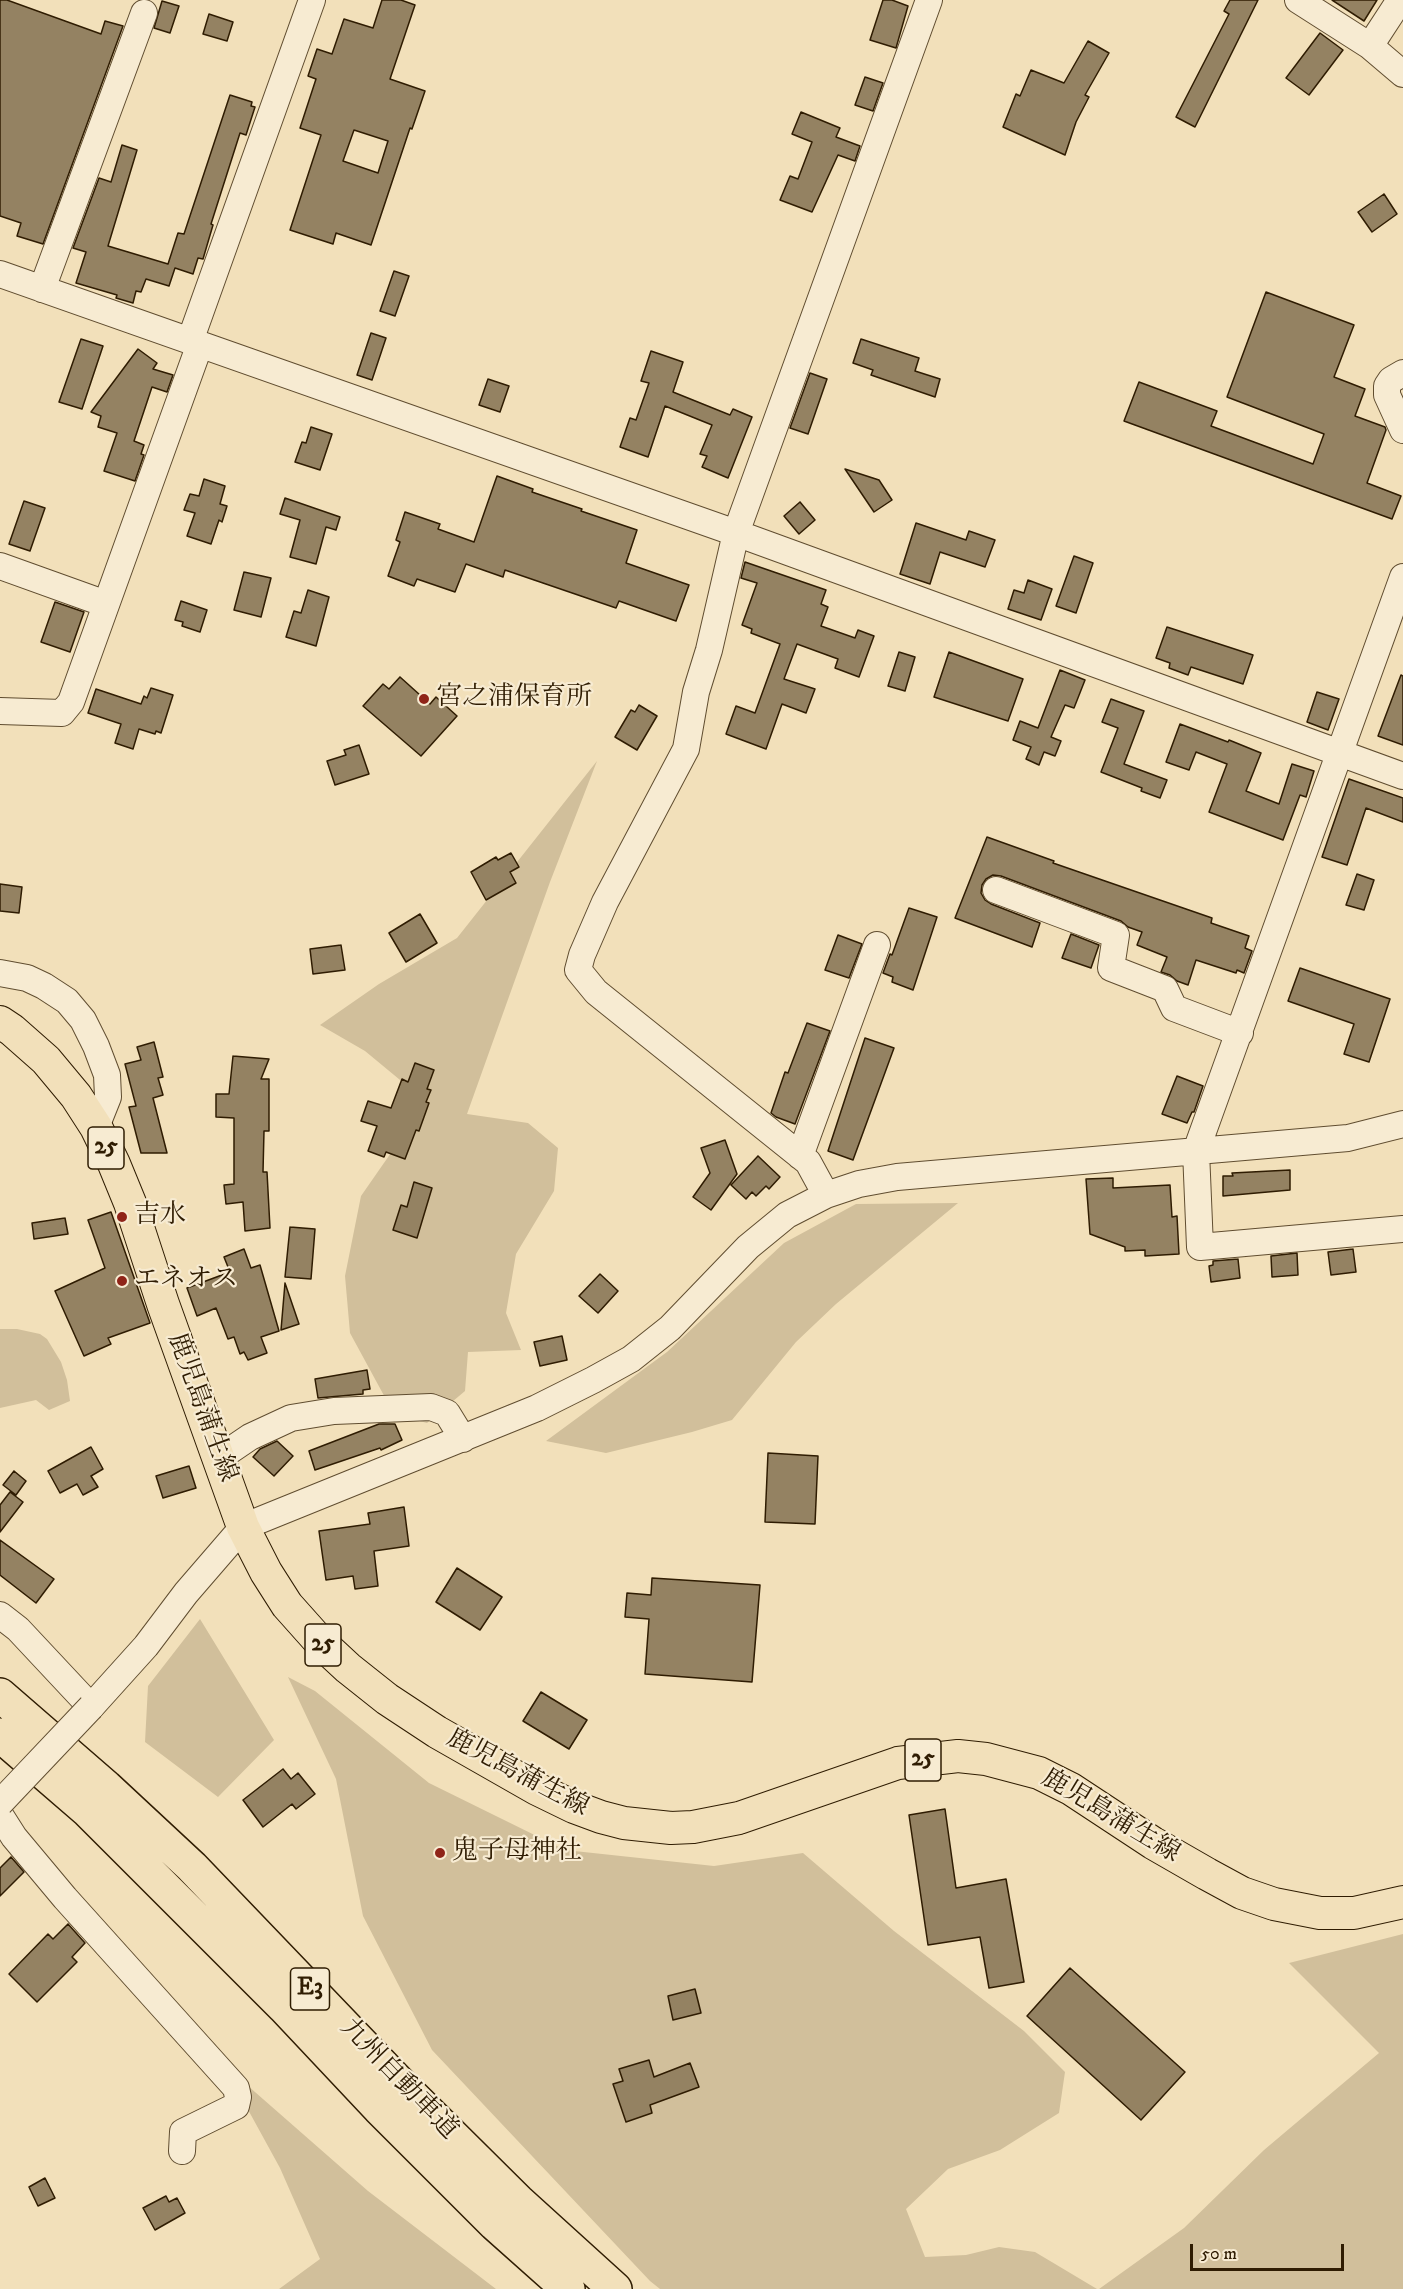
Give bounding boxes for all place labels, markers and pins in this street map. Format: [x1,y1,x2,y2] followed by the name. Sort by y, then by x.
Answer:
[436,683,592,715] place label: 宮之浦保育所
[417,692,431,706] marker: 宮之浦保育所
[134,1201,186,1233] place label: 吉水
[115,1210,129,1224] marker: 吉水
[134,1265,238,1297] place label: エネオス
[115,1274,129,1288] marker: エネオス
[452,1837,582,1869] place label: 鬼子母神社
[433,1846,447,1860] marker: 鬼子母神社

